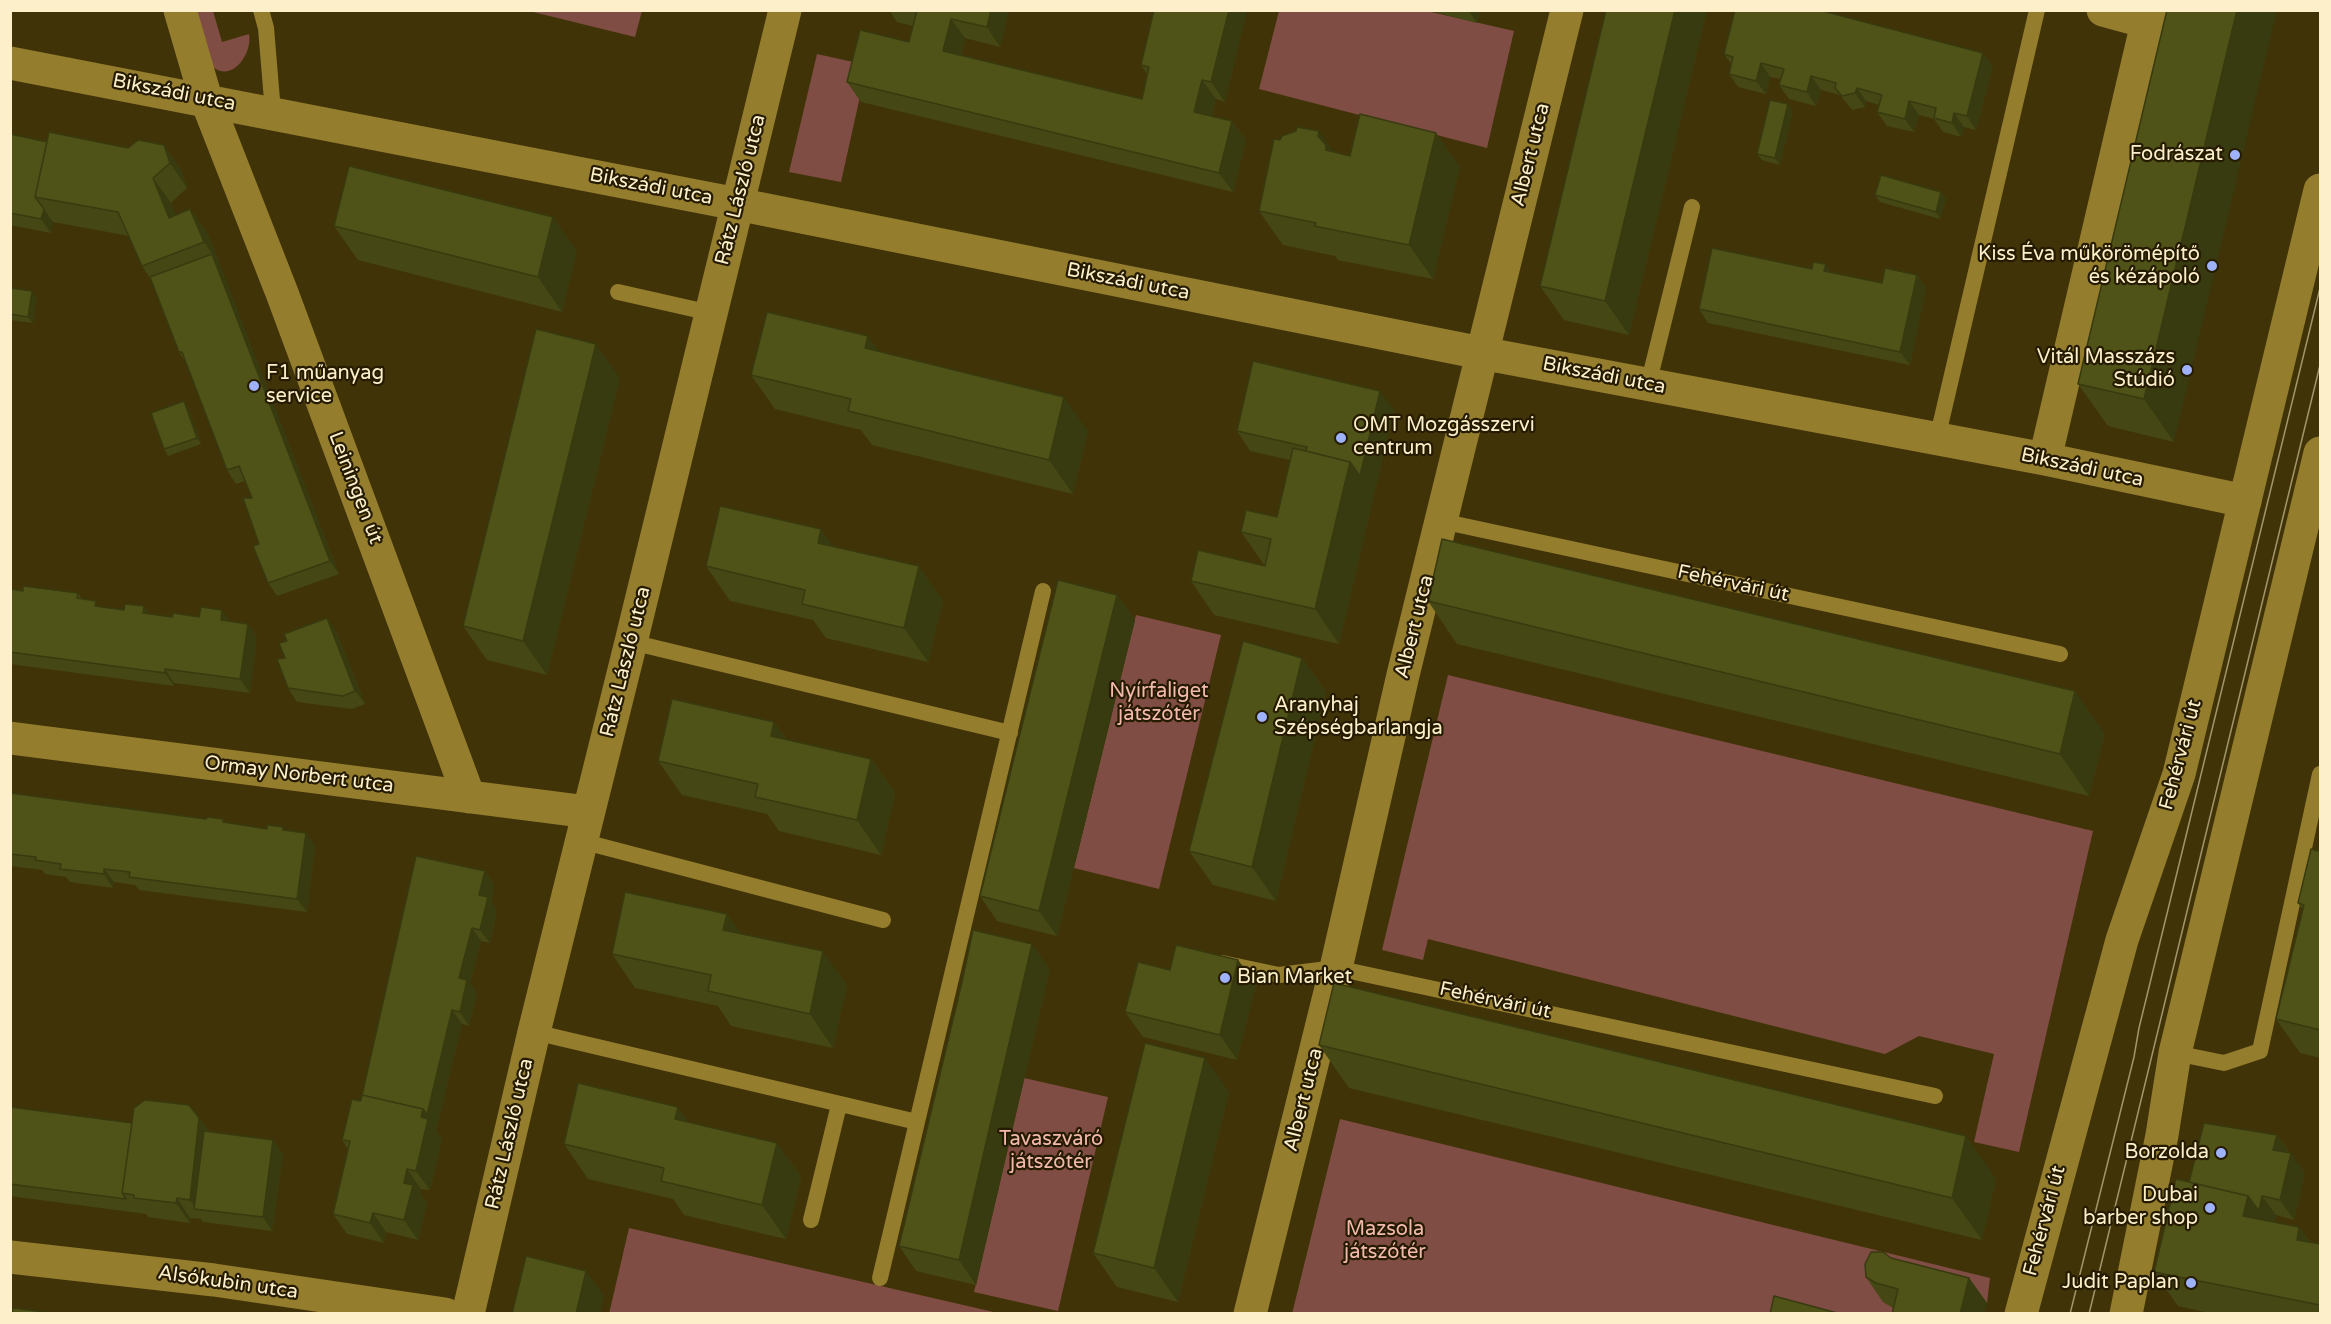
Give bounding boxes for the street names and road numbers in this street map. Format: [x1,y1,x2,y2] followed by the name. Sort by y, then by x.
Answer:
[111,69,237,117] street label: Bikszádi utca
[1507,101,1555,209] street label: Albert utca
[711,112,771,268] street label: Rátz László utca
[588,163,714,211] street label: Bikszádi utca
[1065,258,1191,306] street label: Bikszádi utca
[1541,352,1667,400] street label: Bikszádi utca
[323,428,387,548] street label: Leiningen út
[2019,443,2145,493] street label: Bikszádi utca
[1675,560,1791,608] street label: Fehérvári út
[1391,573,1439,681] street label: Albert utca
[596,584,656,740] street label: Rátz László utca
[2155,697,2207,813] street label: Fehérvári út
[203,751,395,799] street label: Ormay Norbert utca
[1437,977,1553,1025] street label: Fehérvári út
[1280,1046,1328,1154] street label: Albert utca
[481,1056,539,1212] street label: Rátz László utca
[2019,1163,2071,1279] street label: Fehérvári út
[156,1261,300,1305] street label: Alsókubin utca

